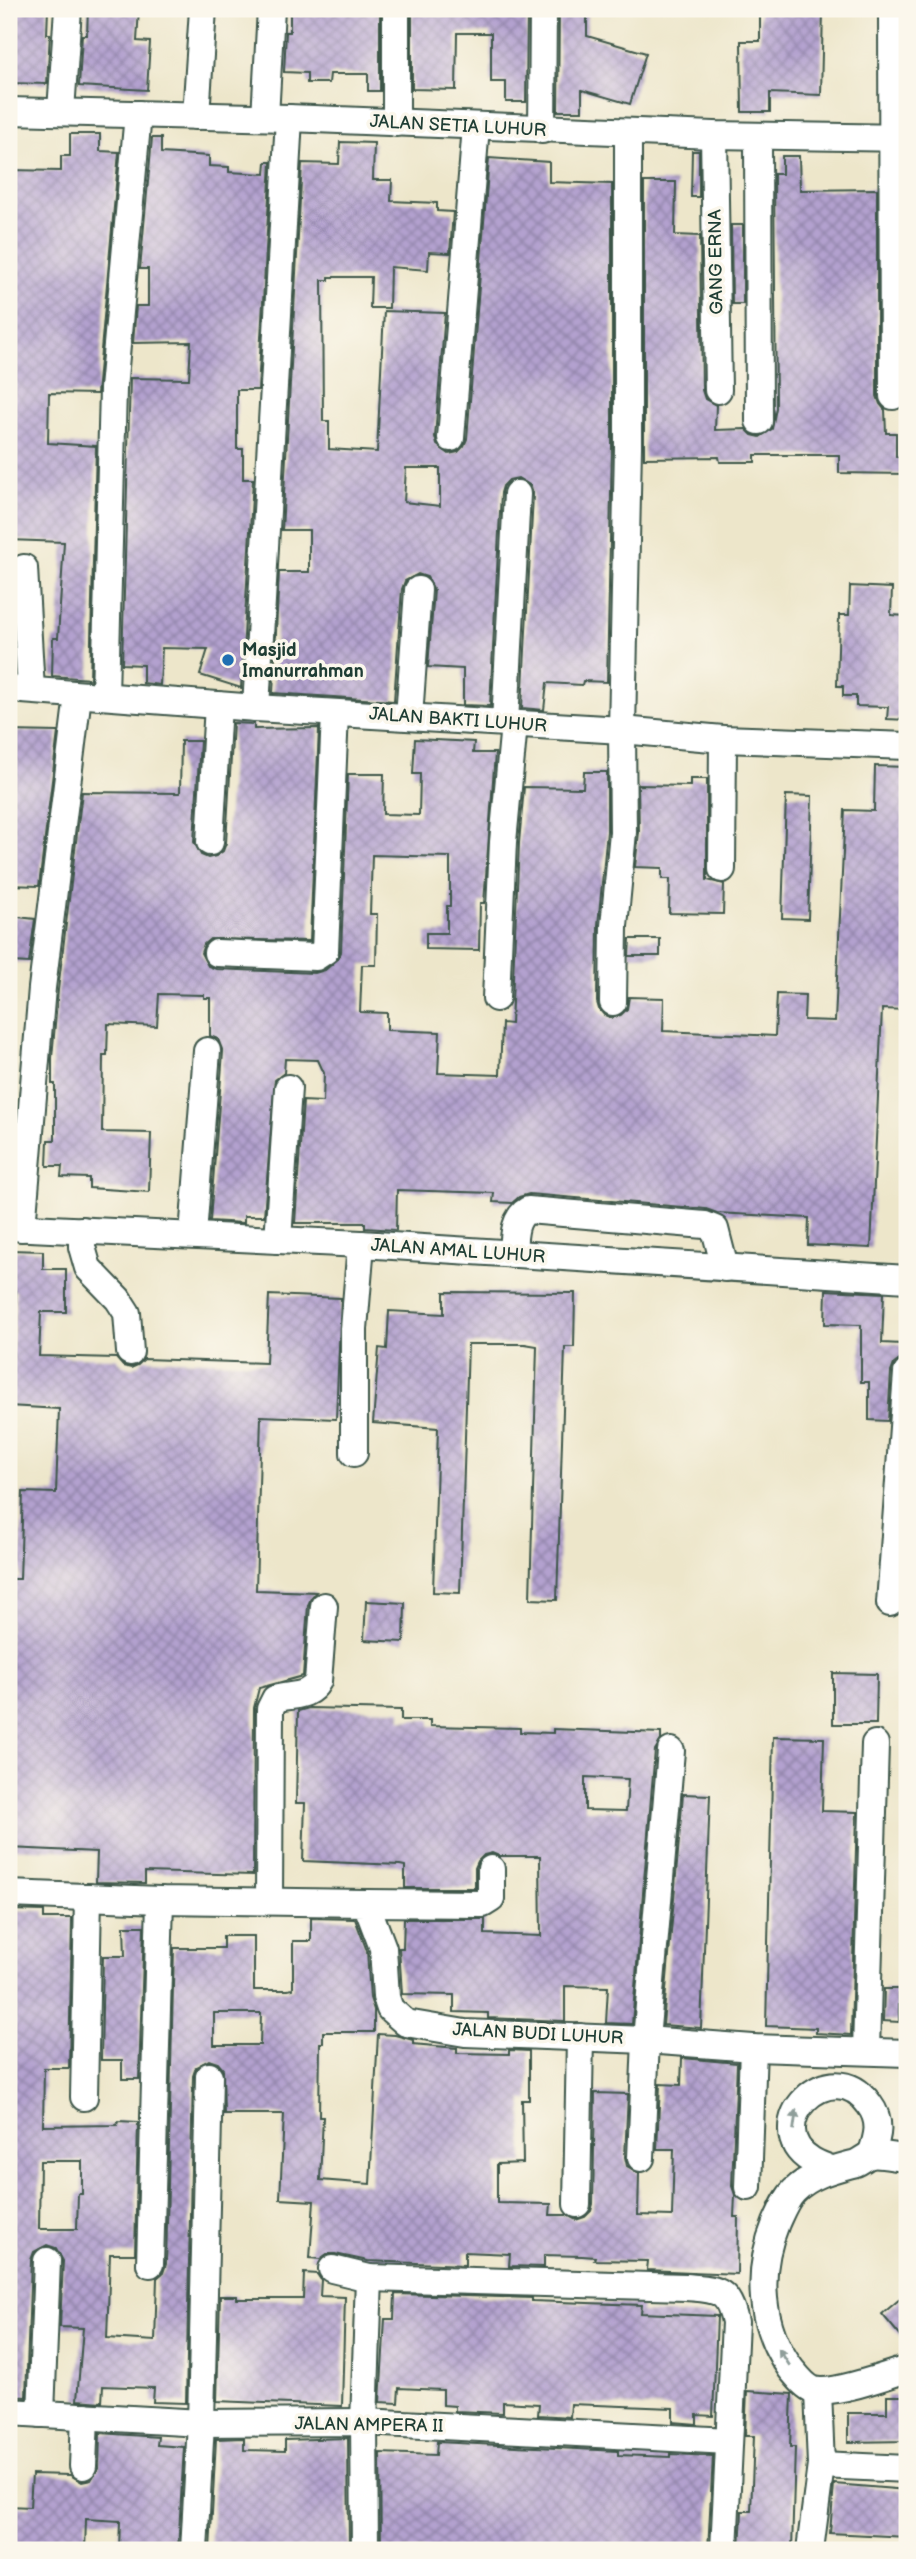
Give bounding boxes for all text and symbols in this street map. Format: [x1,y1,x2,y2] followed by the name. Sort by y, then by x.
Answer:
[369,111,547,141] street label: JALAN SETIA LUHUR
[705,209,727,315] street label: GANG ERNA
[242,640,364,682] place label: Masjid Imanurrahman
[220,652,236,668] marker: Masjid Imanurrahman
[368,703,548,737] street label: JALAN BAKTI LUHUR
[370,1234,546,1268] street label: JALAN AMAL LUHUR
[452,2019,624,2049] street label: JALAN BUDI LUHUR
[790,2109,801,2131] one-way arrow
[777,2347,790,2367] one-way arrow
[294,2413,444,2437] street label: JALAN AMPERA II

